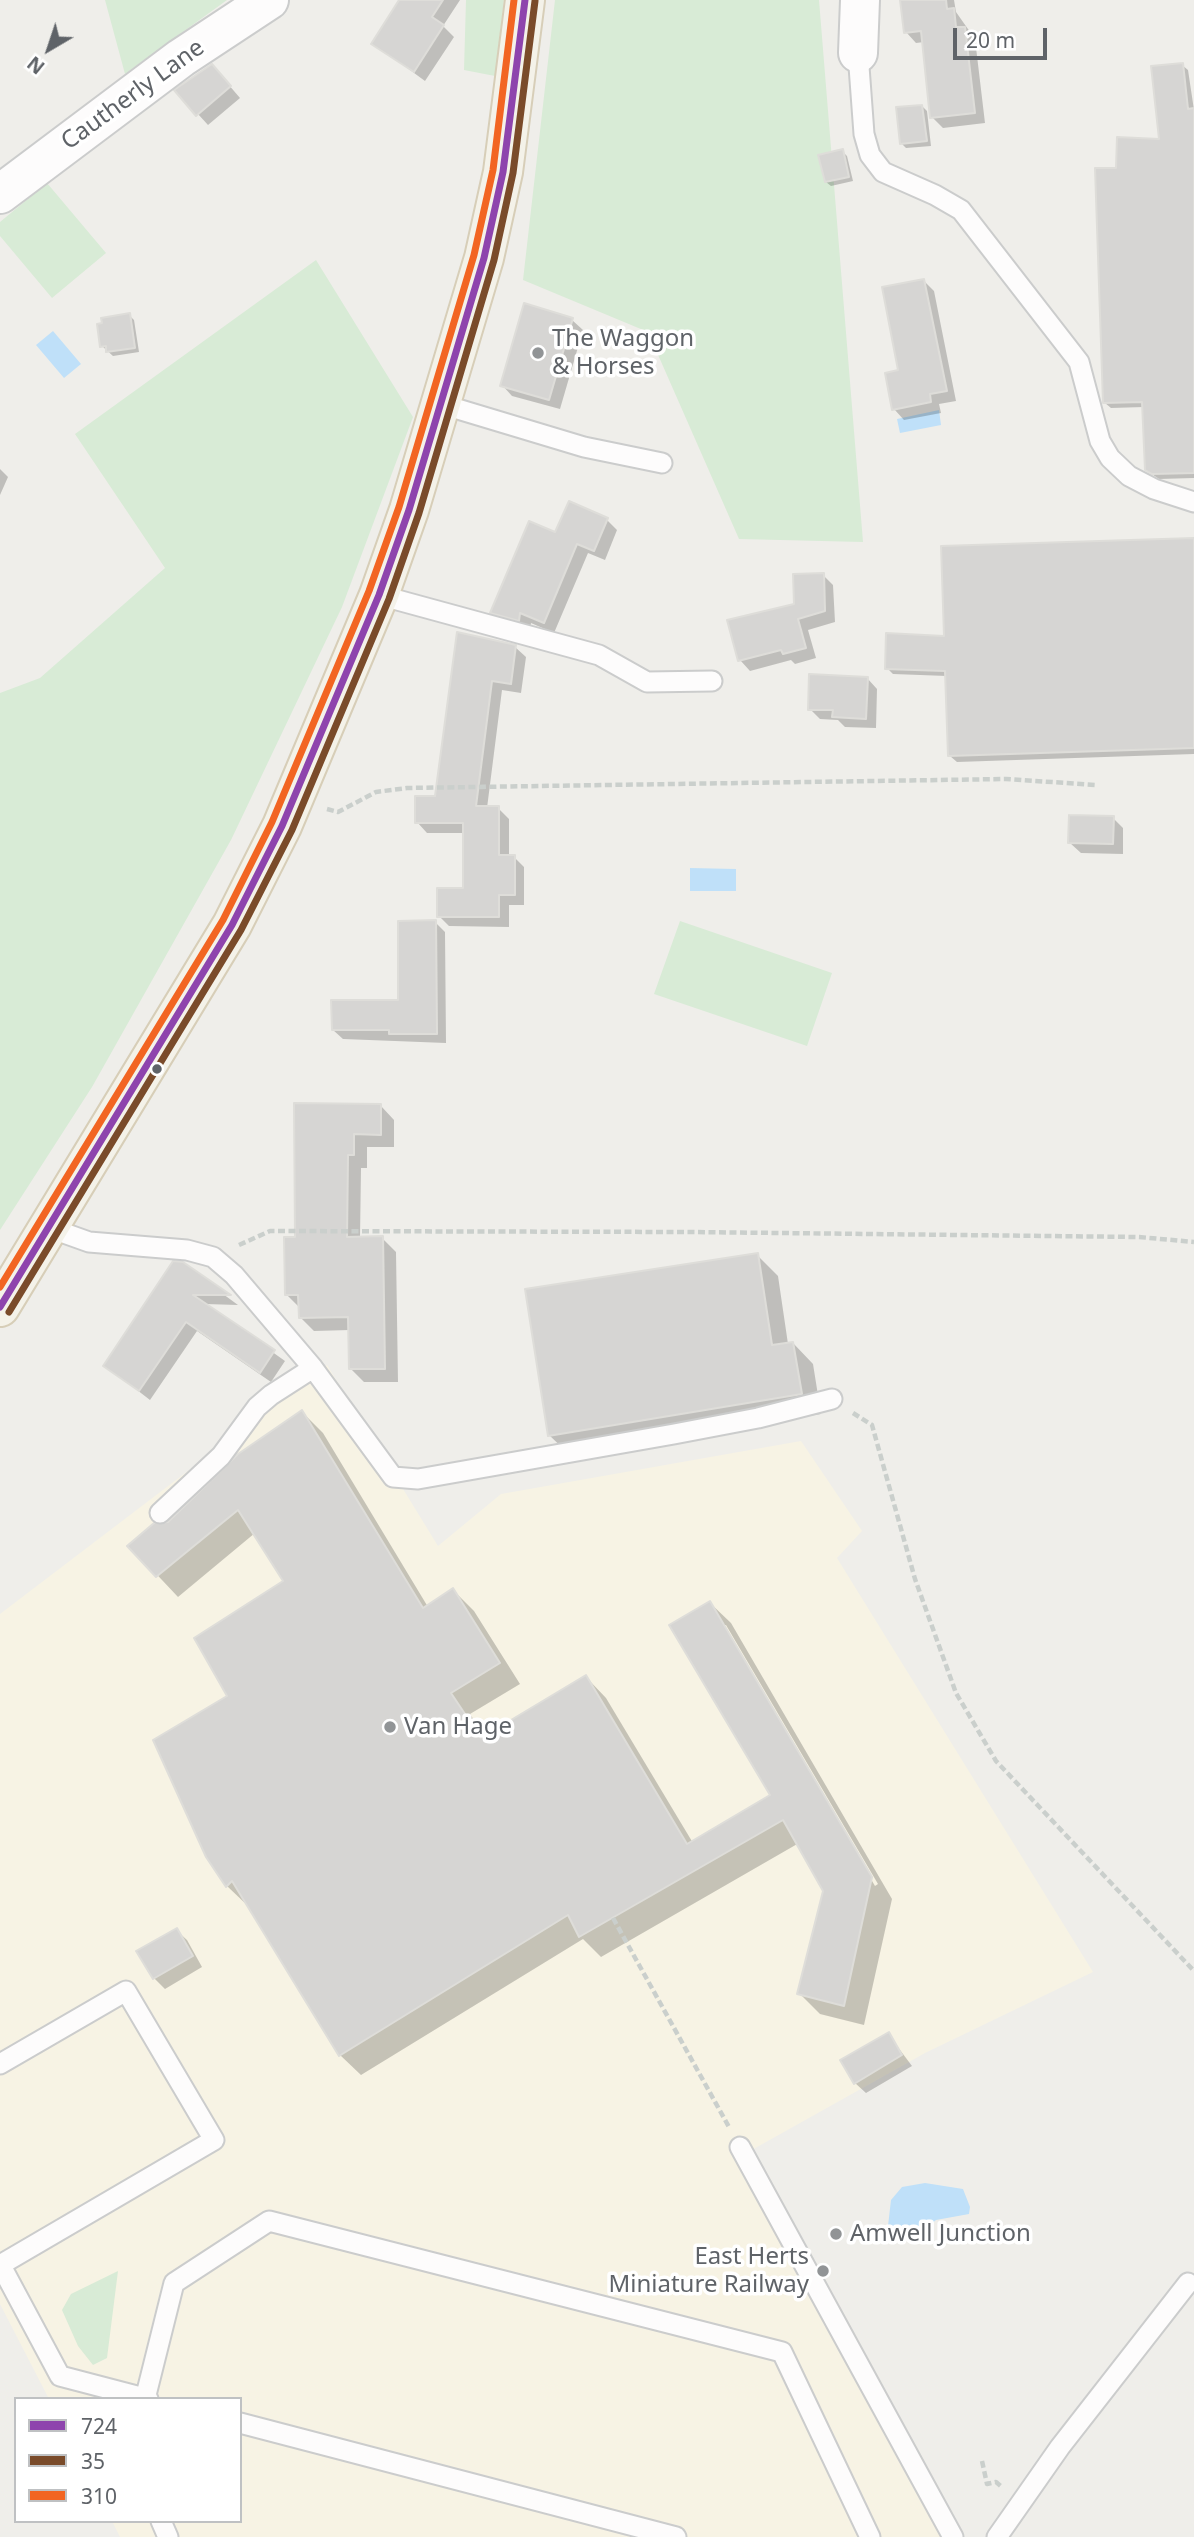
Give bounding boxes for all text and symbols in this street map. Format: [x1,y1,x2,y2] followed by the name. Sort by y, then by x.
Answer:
[14,14,84,84] north arrow
[956,14,1050,58] scale bar
[966,26,1015,54] text: 20 m
[56,34,210,156] street label: Cautherly Lane
[22,50,50,80] text: N
[552,325,694,381] place label: The Waggon & Horses
[530,345,546,361] marker: The Waggon & Horses
[150,1062,164,1076] unlabelled marker
[404,1713,512,1741] place label: Van Hage
[382,1719,398,1735] marker: Van Hage
[850,2220,1031,2248] place label: Amwell Junction
[828,2226,844,2242] marker: Amwell Junction
[609,2243,809,2299] place label: East Herts Miniature Railway
[815,2263,831,2279] marker: East Herts Miniature Railway
[14,2397,242,2523] legend
[81,2412,117,2440] text: 724
[81,2447,105,2475] text: 35
[81,2482,117,2510] text: 310

